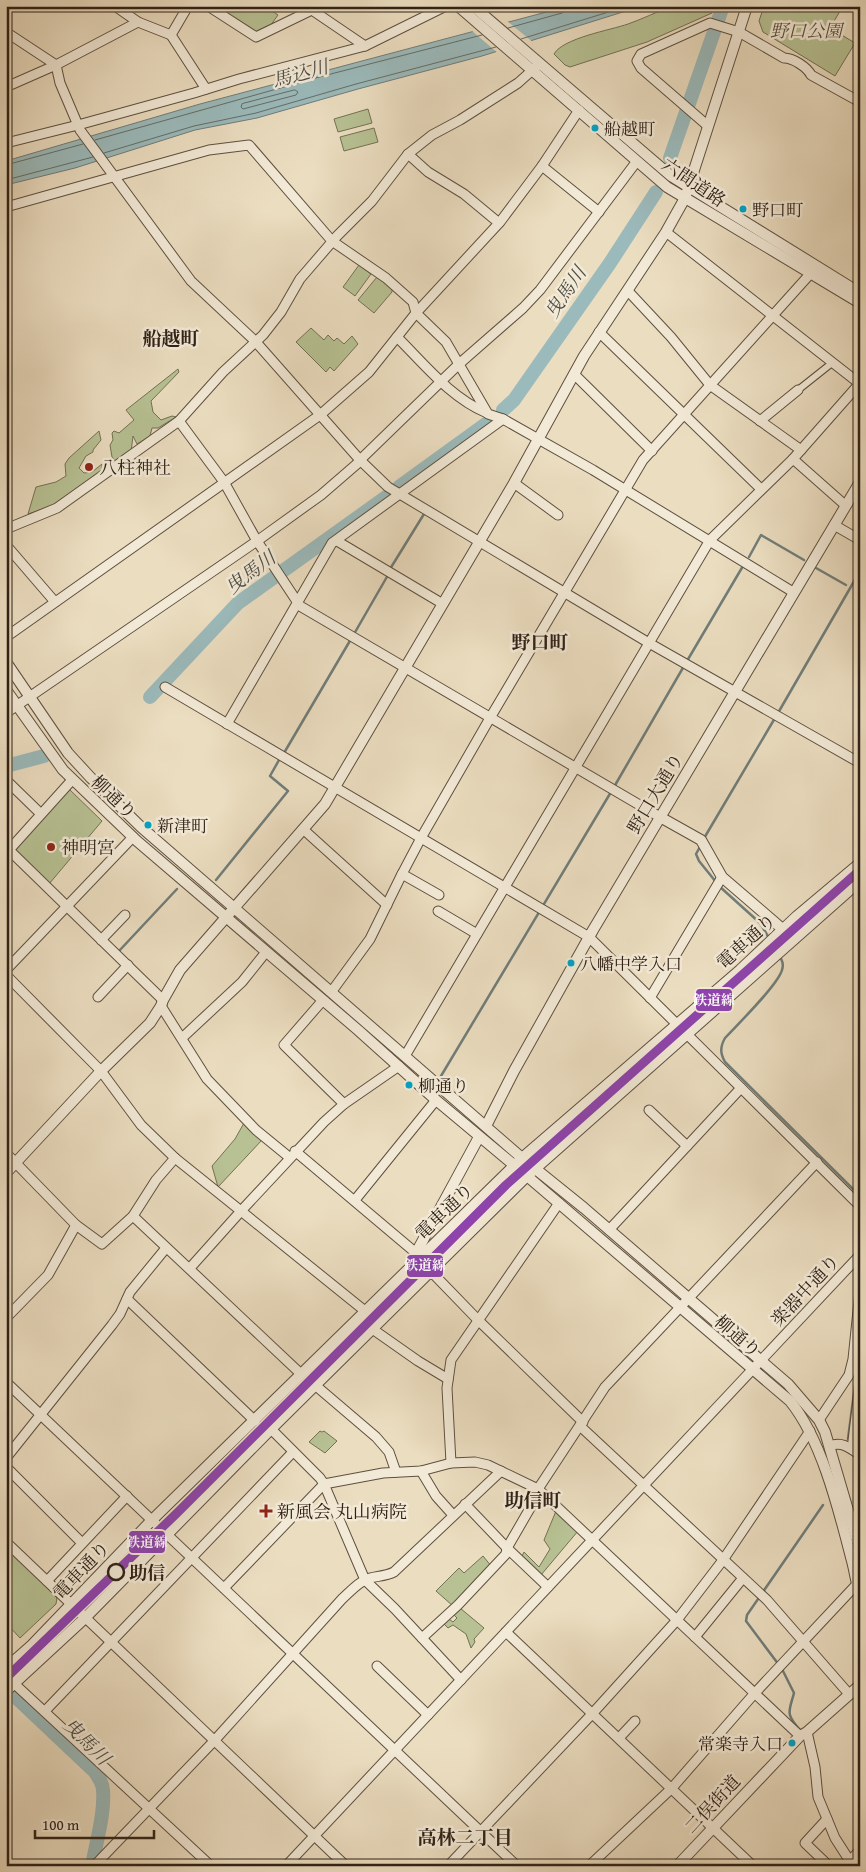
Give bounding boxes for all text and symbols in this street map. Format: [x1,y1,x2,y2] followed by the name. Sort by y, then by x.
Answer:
[770,17,845,44] park label: 野口公園
[269,52,333,94] water label: 馬込川
[604,116,655,141] place label: 船越町
[590,123,600,133] marker: 船越町
[657,151,731,213] street label: 六間道路
[752,197,803,222] place label: 野口町
[738,204,748,214] marker: 野口町
[537,259,594,323] water label: 曳馬川
[142,324,200,352] district label: 船越町
[99,454,171,481] place label: 八柱神社
[83,461,95,473] marker: 八柱神社
[219,542,283,600] water label: 曳馬川
[511,628,569,656] district label: 野口町
[620,747,690,839] street label: 野口大通り
[85,769,143,825] street label: 柳通り
[157,813,208,838] place label: 新津町
[143,820,153,830] marker: 新津町
[61,834,115,861] place label: 神明宮
[45,841,57,853] marker: 神明宮
[710,907,782,975] street label: 電車通り
[580,951,682,976] place label: 八幡中学入口
[566,958,576,968] marker: 八幡中学入口
[695,988,733,1012] line badge: 鉄道線
[693,990,735,1010] text: 鉄道線
[418,1073,469,1098] place label: 柳通り
[404,1080,414,1090] marker: 柳通り
[409,1176,479,1246] street label: 電車通り
[764,1248,846,1332] street label: 楽器中通り
[406,1254,444,1278] line badge: 鉄道線
[404,1255,446,1275] text: 鉄道線
[709,1308,767,1364] street label: 柳通り
[504,1486,562,1514] district label: 助信町
[277,1498,407,1525] place label: 新風会 丸山病院
[259,1504,273,1518] marker: 新風会 丸山病院
[128,1530,166,1554] line badge: 鉄道線
[126,1532,168,1552] text: 鉄道線
[46,1535,116,1605] street label: 電車通り
[129,1559,165,1586] place label: 助信
[107,1563,125,1581] marker: 助信
[57,1711,118,1772] water label: 曳馬川
[698,1731,783,1756] place label: 常楽寺入口
[787,1738,797,1748] marker: 常楽寺入口
[678,1768,746,1840] street label: 二俣街道
[35,1807,154,1839] scale bar
[42,1814,80,1835] text: 100 m
[417,1823,513,1851] district label: 高林二丁目

